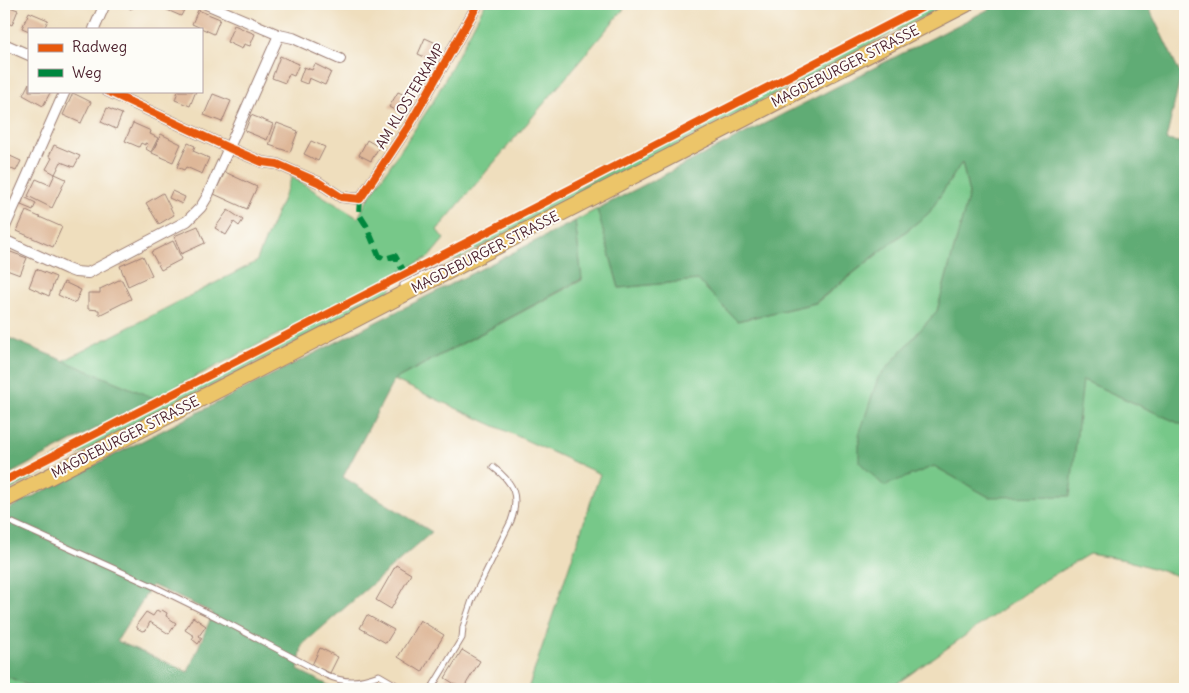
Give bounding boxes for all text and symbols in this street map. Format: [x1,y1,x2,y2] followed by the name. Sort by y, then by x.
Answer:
[768,21,922,111] street label: MAGDEBURGER STRASSE
[28,28,202,92] legend
[72,37,127,56] text: Radweg
[371,40,449,152] street label: AM KLOSTERKAMP
[72,63,102,82] text: Weg
[408,207,562,297] street label: MAGDEBURGER STRASSE
[48,392,202,482] street label: MAGDEBURGER STRASSE

